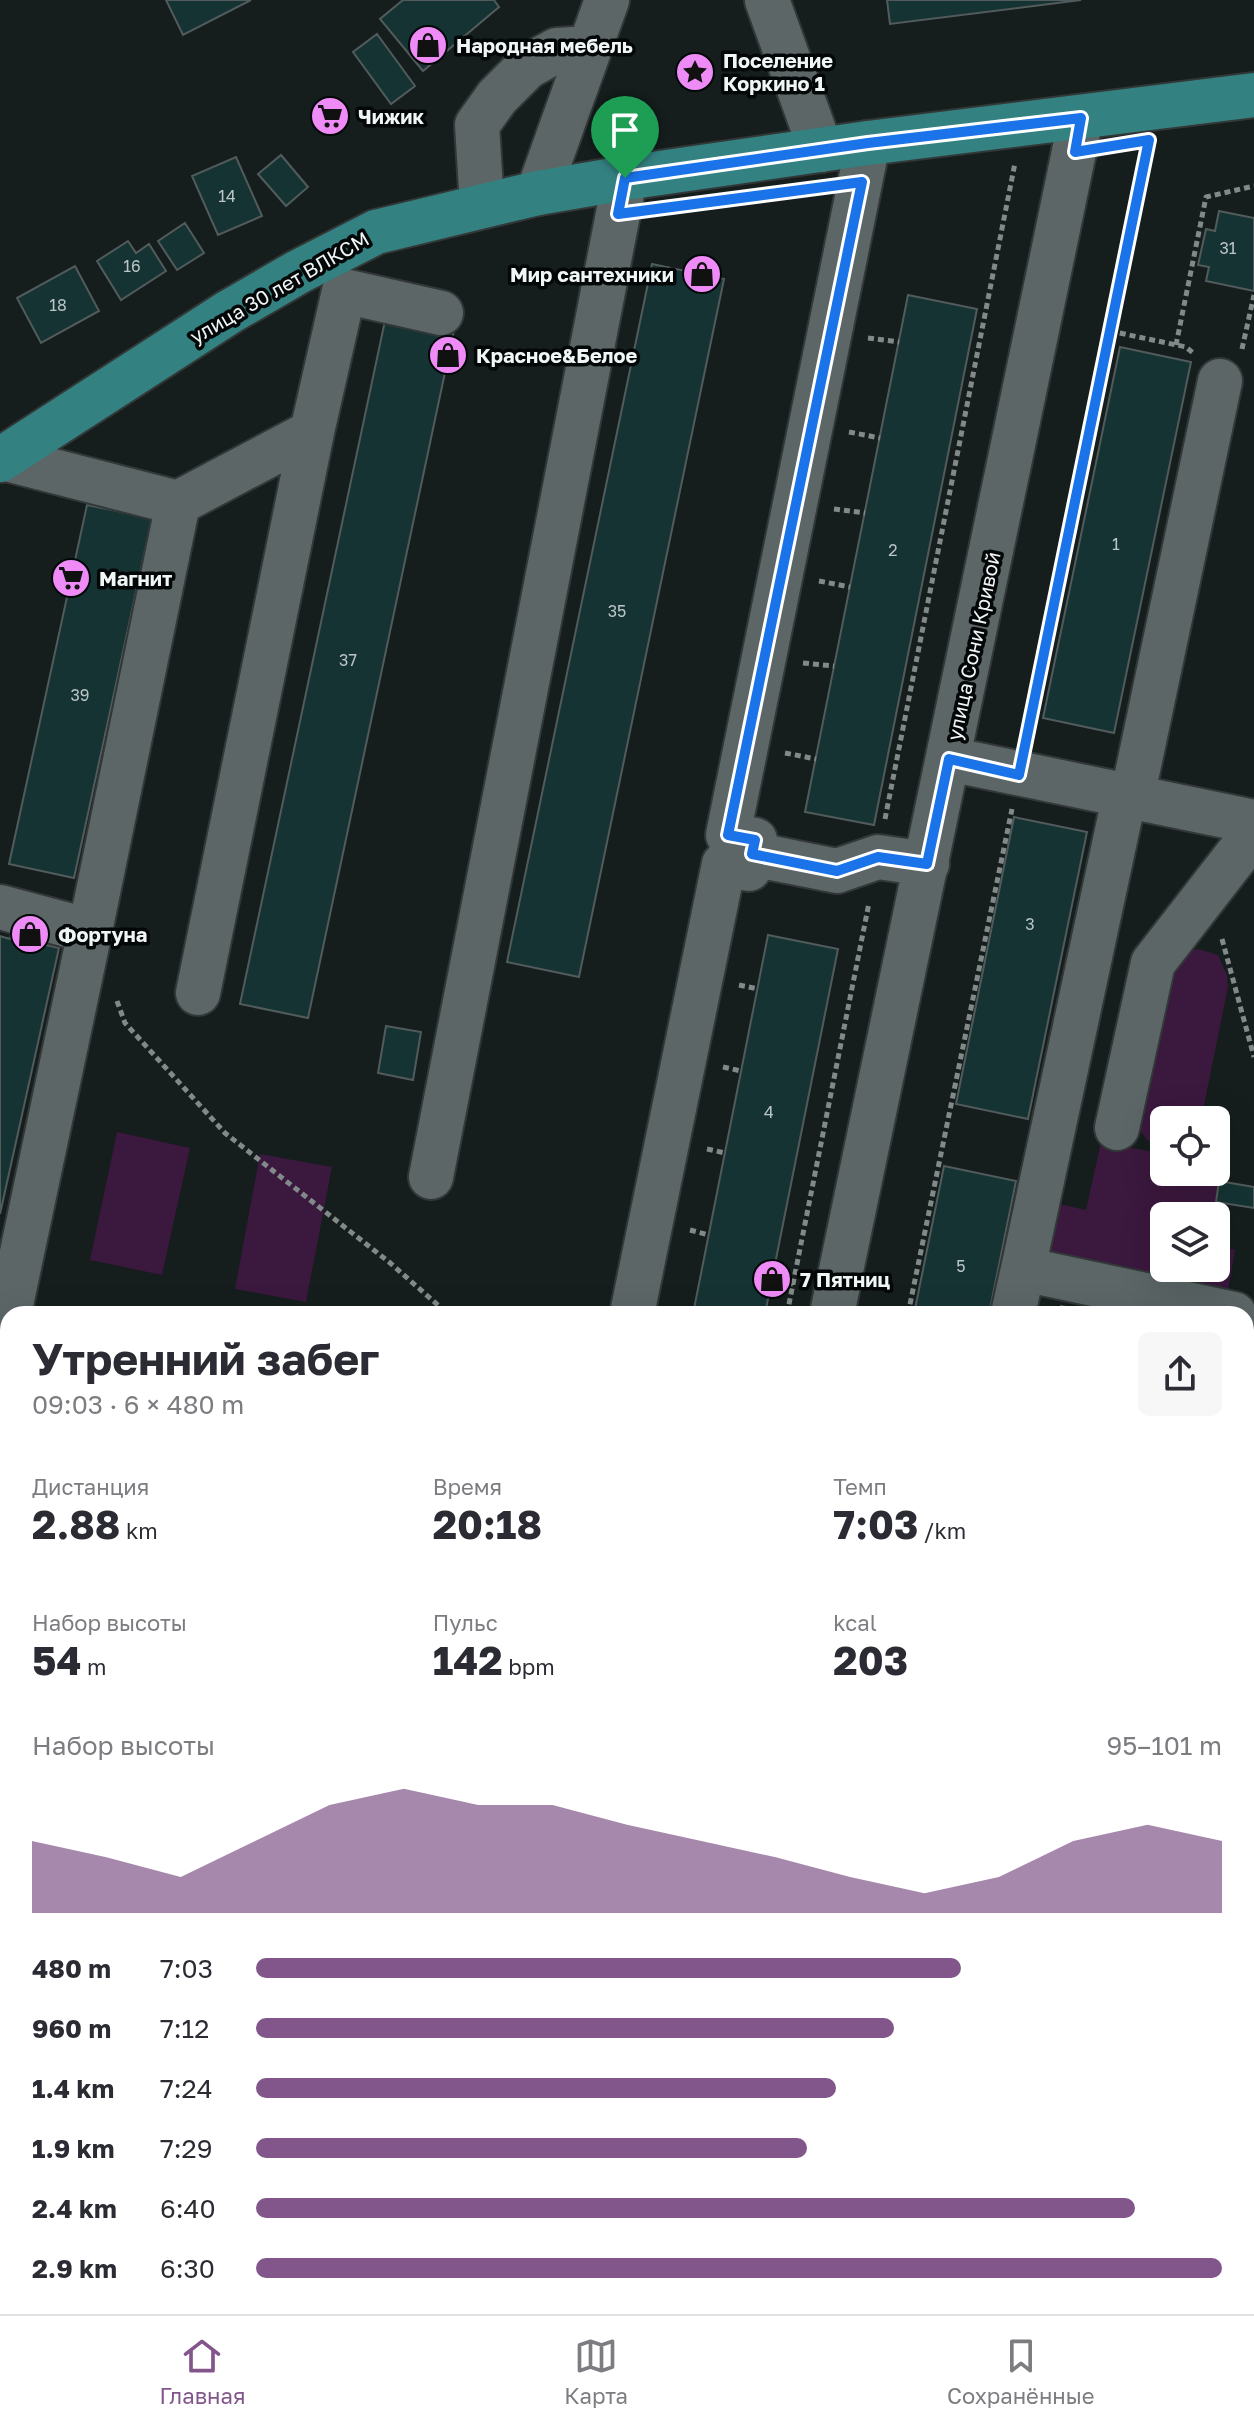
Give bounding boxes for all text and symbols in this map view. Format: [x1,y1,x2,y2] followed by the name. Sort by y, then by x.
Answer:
[407,24,449,66] shop icon: Народная мебель
[456,33,633,57] place label: Народная мебель
[723,48,833,95] place label: Поселение Коркино 1
[674,51,716,93] place icon: Поселение Коркино 1
[309,95,351,137] supermarket icon: Чижик
[591,96,659,178] pin
[358,104,424,128] place label: Чижик
[603,108,647,152] icon: arrive
[218,186,236,206] house number: 14
[185,226,373,348] street label: улица 30 лет ВЛКСМ
[1219,238,1237,258] house number: 31
[681,253,723,295] shop icon: Мир сантехники
[123,256,141,276] house number: 16
[510,262,674,286] place label: Мир сантехники
[49,295,67,315] house number: 18
[427,334,469,376] shop icon: Красное&Белое
[476,343,637,367] place label: Красное&Белое
[1112,534,1120,554] house number: 1
[888,540,898,560] house number: 2
[941,549,1005,743] street label: улица Сони Кривой
[50,557,92,599] supermarket icon: Магнит
[99,566,172,590] place label: Магнит
[608,601,626,621] house number: 35
[339,650,357,670] house number: 37
[70,685,90,705] house number: 39
[9,913,51,955] shop icon: Фортуна
[1025,914,1035,934] house number: 3
[58,922,147,946] place label: Фортуна
[764,1102,774,1122] house number: 4
[1150,1106,1230,1282] map controls
[1150,1106,1230,1186] button: locate
[1150,1202,1230,1282] button: layers
[956,1256,966,1276] house number: 5
[751,1258,793,1300] shop icon: 7 Пятниц
[800,1267,890,1291] place label: 7 Пятниц
[32,1332,379,1385] text: Утренний забег
[1138,1332,1222,1416] button: share
[32,1389,244,1420] text: 09:03 · 6 × 480 m
[32,1473,149,1500] text: Дистанция
[433,1473,502,1500] text: Время
[833,1473,887,1500] text: Темп
[32,1500,120,1548] text: 2.88
[433,1500,542,1548] text: 20:18
[833,1500,918,1548] text: 7:03
[120,1517,158,1544] text: km
[918,1517,966,1544] text: /km
[32,1609,187,1636] text: Набор высоты
[433,1609,498,1636] text: Пульс
[833,1609,877,1636] text: kcal
[32,1636,81,1684] text: 54
[433,1636,503,1684] text: 142
[833,1636,908,1684] text: 203
[81,1653,106,1680] text: m
[503,1653,555,1680] text: bpm
[32,1730,215,1761] text: Набор высоты
[1107,1730,1222,1761] text: 95–101 m
[32,1953,111,1984] text: 480 m
[160,1953,213,1984] text: 7:03
[32,2013,111,2044] text: 960 m
[160,2013,209,2044] text: 7:12
[32,2073,114,2104] text: 1.4 km
[160,2073,213,2104] text: 7:24
[32,2133,115,2164] text: 1.9 km
[160,2133,212,2164] text: 7:29
[32,2193,117,2224] text: 2.4 km
[160,2193,216,2224] text: 6:40
[32,2253,117,2284] text: 2.9 km
[160,2253,215,2284] text: 6:30
[159,2334,245,2409] tab: Главная
[564,2334,628,2409] tab: Карта
[947,2334,1095,2409] tab: Сохранённые

